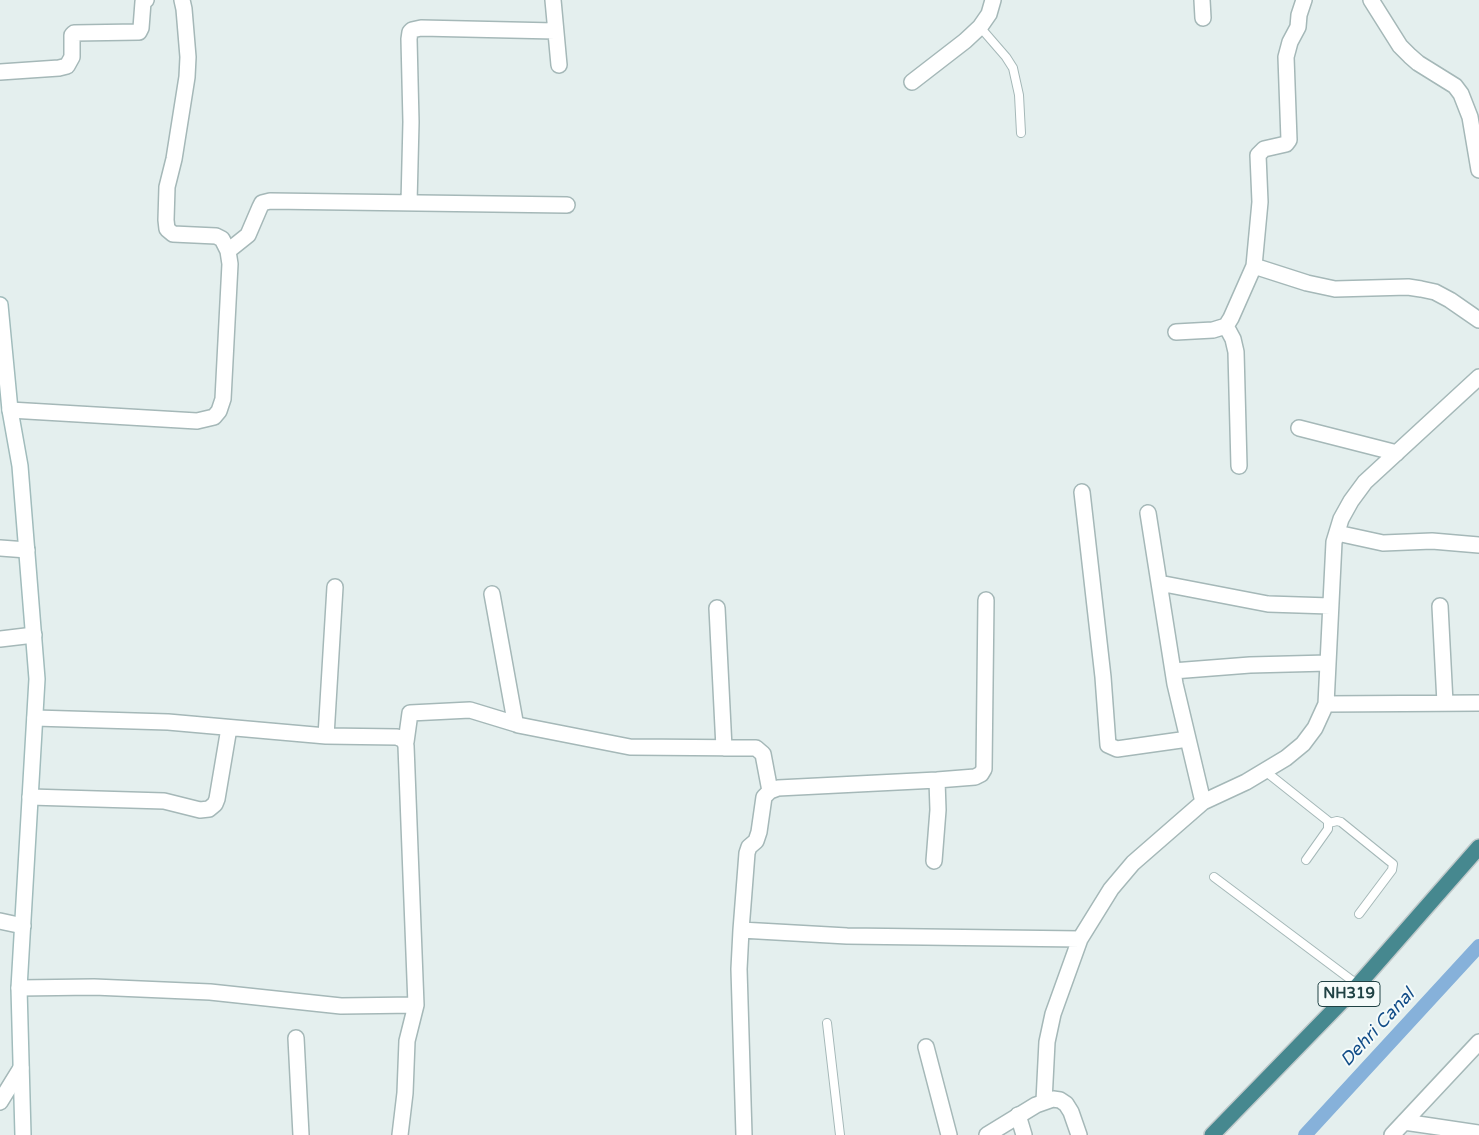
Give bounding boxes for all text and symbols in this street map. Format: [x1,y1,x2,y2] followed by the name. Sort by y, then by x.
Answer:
[1318,982,1380,1006] road number: NH319
[1336,985,1420,1071] water label: Dehri Canal

